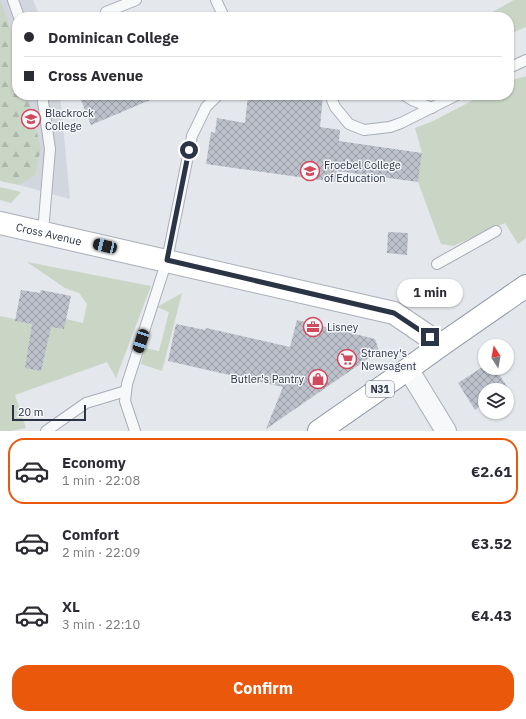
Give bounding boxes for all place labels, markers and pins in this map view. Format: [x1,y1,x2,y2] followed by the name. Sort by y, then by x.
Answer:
[45,106,94,133] place label: Blackrock College
[20,108,42,130] school or university icon: Blackrock College
[324,158,401,185] place label: Froebel College of Education
[299,160,321,182] school or university icon: Froebel College of Education
[302,316,324,338] office icon: Lisney
[327,320,359,334] place label: Lisney
[361,346,416,373] place label: Straney's Newsagent
[336,348,358,370] supermarket icon: Straney's Newsagent
[307,368,329,390] shop icon: Butler's Pantry
[231,372,305,386] place label: Butler's Pantry

